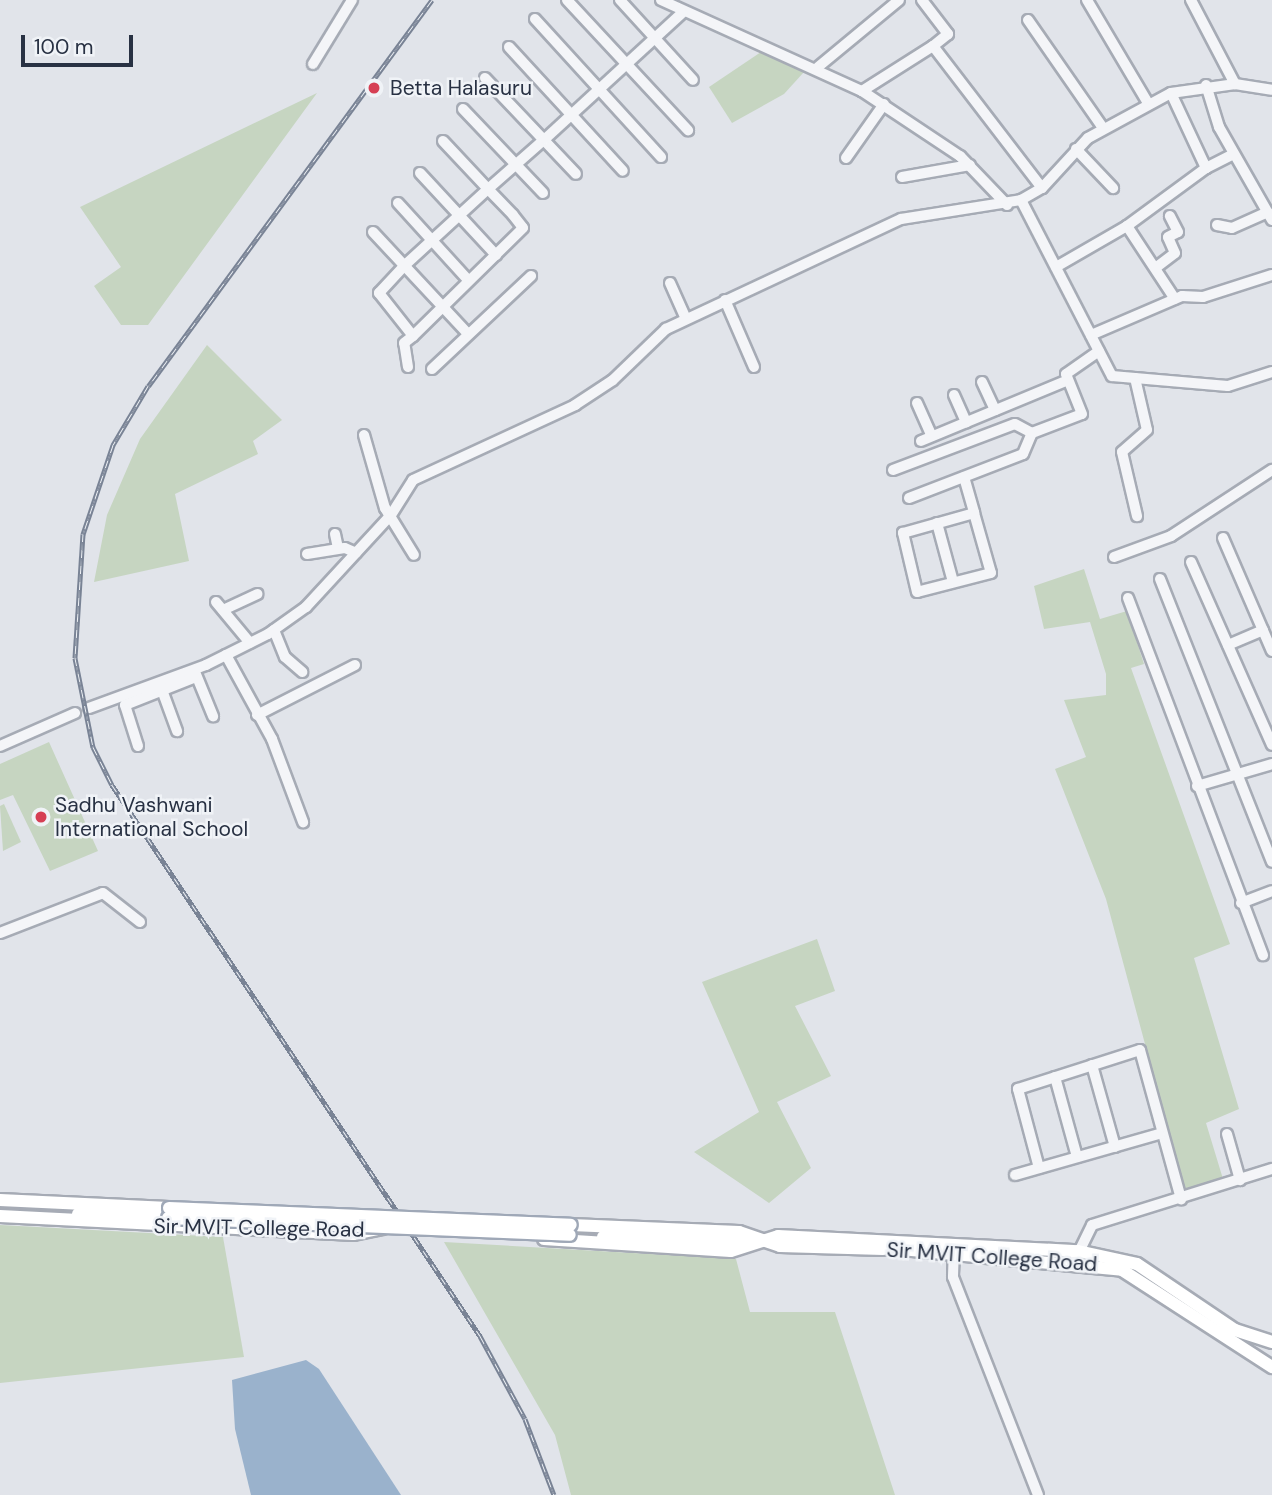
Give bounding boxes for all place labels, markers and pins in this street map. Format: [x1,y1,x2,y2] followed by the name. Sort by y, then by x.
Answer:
[390,75,532,101] place label: Betta Halasuru
[364,78,384,98] marker: Betta Halasuru
[55,792,248,842] place label: Sadhu Vashwani International School
[33,809,49,825] marker: Sadhu Vashwani International School

